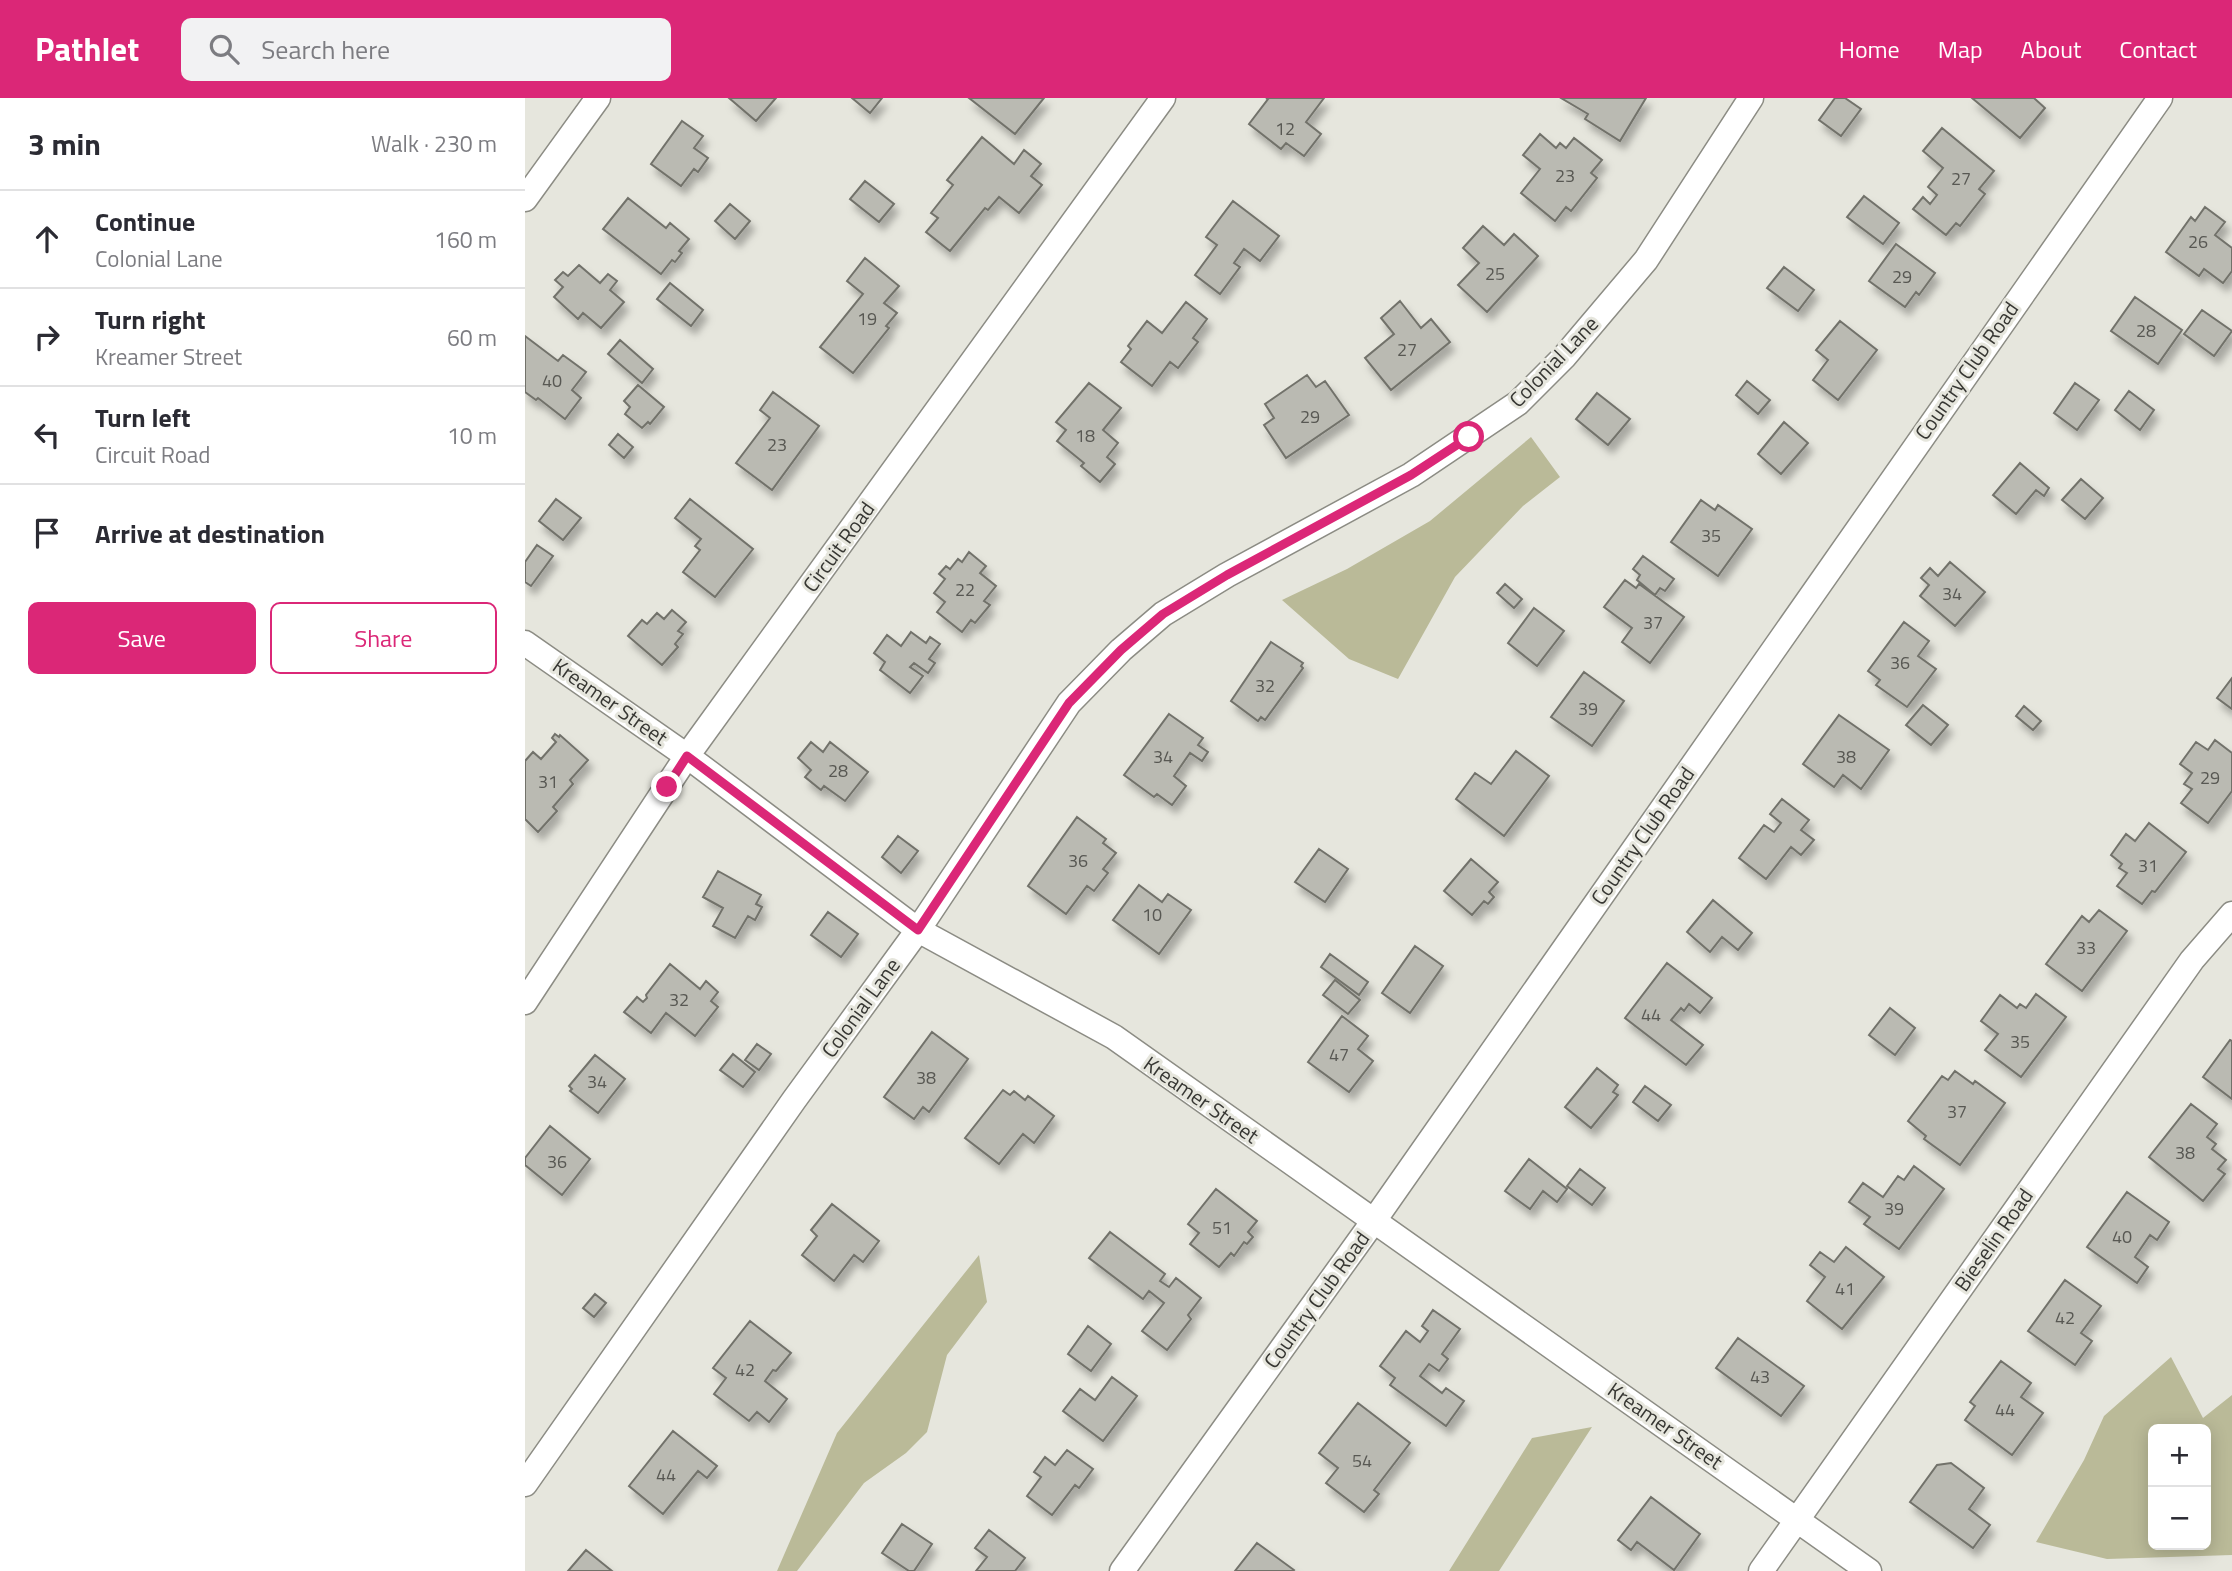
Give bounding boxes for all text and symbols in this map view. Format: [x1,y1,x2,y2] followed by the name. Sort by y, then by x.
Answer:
[181,18,671,81] search box
[35,24,139,74] text: Pathlet
[205,30,243,68] icon: search
[261,30,390,69] text: Search here
[1839,31,1900,67] text: Home
[1938,31,1983,67] text: Map
[2021,31,2081,67] text: About
[2119,31,2197,67] text: Contact
[1275,115,1295,142] house number: 12
[28,121,101,167] text: 3 min
[371,126,497,161] text: Walk · 230 m
[1555,162,1575,189] house number: 23
[1951,165,1971,192] house number: 27
[95,202,195,241] text: Continue
[28,220,66,258] icon: ahead
[434,222,497,257] text: 160 m
[2188,228,2208,255] house number: 26
[95,241,223,276] text: Colonial Lane
[1485,260,1505,287] house number: 25
[1892,263,1912,290] house number: 29
[1906,295,2026,446] street label: Country Club Road
[95,300,206,339] text: Turn right
[857,305,877,332] house number: 19
[1501,308,1605,414] street label: Colonial Lane
[2136,317,2156,344] house number: 28
[28,318,66,356] icon: right
[447,320,497,355] text: 60 m
[1397,336,1417,363] house number: 27
[95,339,242,374] text: Kreamer Street
[542,367,562,394] house number: 40
[95,398,190,437] text: Turn left
[1300,403,1320,430] house number: 29
[28,416,66,454] icon: left
[447,418,497,453] text: 10 m
[1453,421,1484,452] route start
[1075,422,1095,449] house number: 18
[767,431,787,458] house number: 23
[95,437,210,472] text: Circuit Road
[794,494,882,598] street label: Circuit Road
[28,514,66,552] icon: arrive
[95,514,325,553] text: Arrive at destination
[1701,522,1721,549] house number: 35
[955,576,975,603] house number: 22
[1942,580,1962,607] house number: 34
[28,602,256,674] button: Save
[270,602,497,674] button: Share
[1643,609,1663,636] house number: 37
[1890,649,1910,676] house number: 36
[546,650,675,753] street label: Kreamer Street
[1255,672,1275,699] house number: 32
[1578,695,1598,722] house number: 39
[1153,743,1173,770] house number: 34
[1836,743,1856,770] house number: 38
[828,757,848,784] house number: 28
[1582,760,1702,911] street label: Country Club Road
[2200,764,2220,791] house number: 29
[538,768,558,795] house number: 31
[651,771,682,802] route end
[1068,847,1088,874] house number: 36
[2138,852,2158,879] house number: 31
[1142,901,1162,928] house number: 10
[2076,934,2096,961] house number: 33
[813,951,907,1064] street label: Colonial Lane
[669,986,689,1013] house number: 32
[1641,1001,1661,1028] house number: 44
[2010,1028,2030,1055] house number: 35
[1329,1041,1349,1068] house number: 47
[1137,1048,1266,1151] street label: Kreamer Street
[916,1064,936,1091] house number: 38
[587,1068,607,1095] house number: 34
[1947,1098,1967,1125] house number: 37
[2175,1139,2195,1166] house number: 38
[547,1148,567,1175] house number: 36
[1946,1181,2041,1297] street label: Bieselin Road
[1884,1195,1904,1222] house number: 39
[1212,1214,1232,1241] house number: 51
[2112,1223,2132,1250] house number: 40
[1255,1224,1377,1375] street label: Country Club Road
[1835,1275,1855,1302] house number: 41
[2055,1304,2075,1331] house number: 42
[735,1356,755,1383] house number: 42
[1750,1363,1770,1390] house number: 43
[1601,1374,1730,1477] street label: Kreamer Street
[1995,1396,2015,1423] house number: 44
[2148,1424,2211,1550] map controls
[2148,1424,2211,1487] button: +
[1352,1447,1372,1474] house number: 54
[656,1461,676,1488] house number: 44
[2148,1487,2211,1550] button: −

